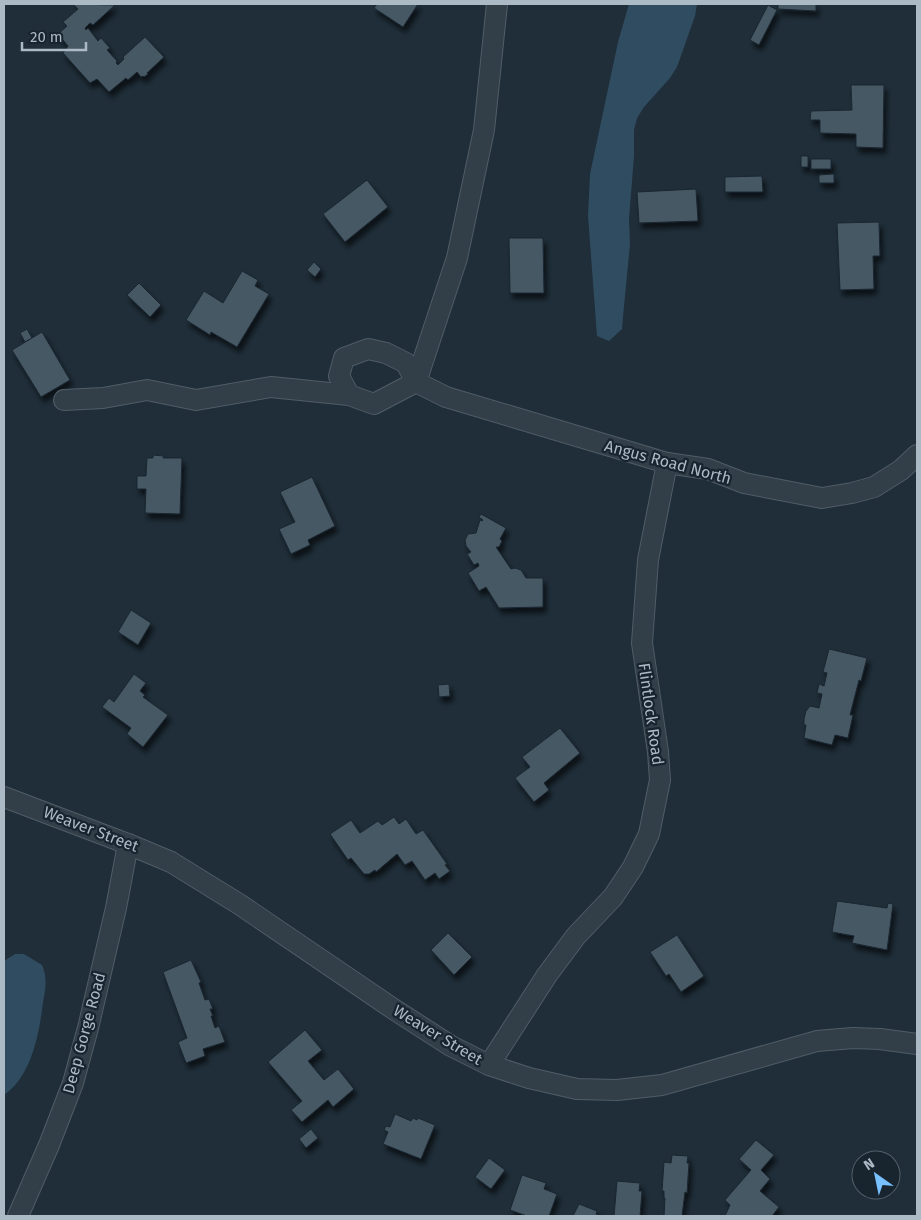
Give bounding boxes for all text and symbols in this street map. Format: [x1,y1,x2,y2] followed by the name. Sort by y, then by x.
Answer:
[22,20,86,52] scale bar
[30,28,63,46] text: 20 m
[603,436,733,488] street label: Angus Road North
[634,662,668,766] street label: Flintlock Road
[41,802,141,856] street label: Weaver Street
[59,970,109,1096] street label: Deep Gorge Road
[390,1001,486,1069] street label: Weaver Street
[851,1150,901,1200] north arrow
[861,1155,878,1174] text: N

